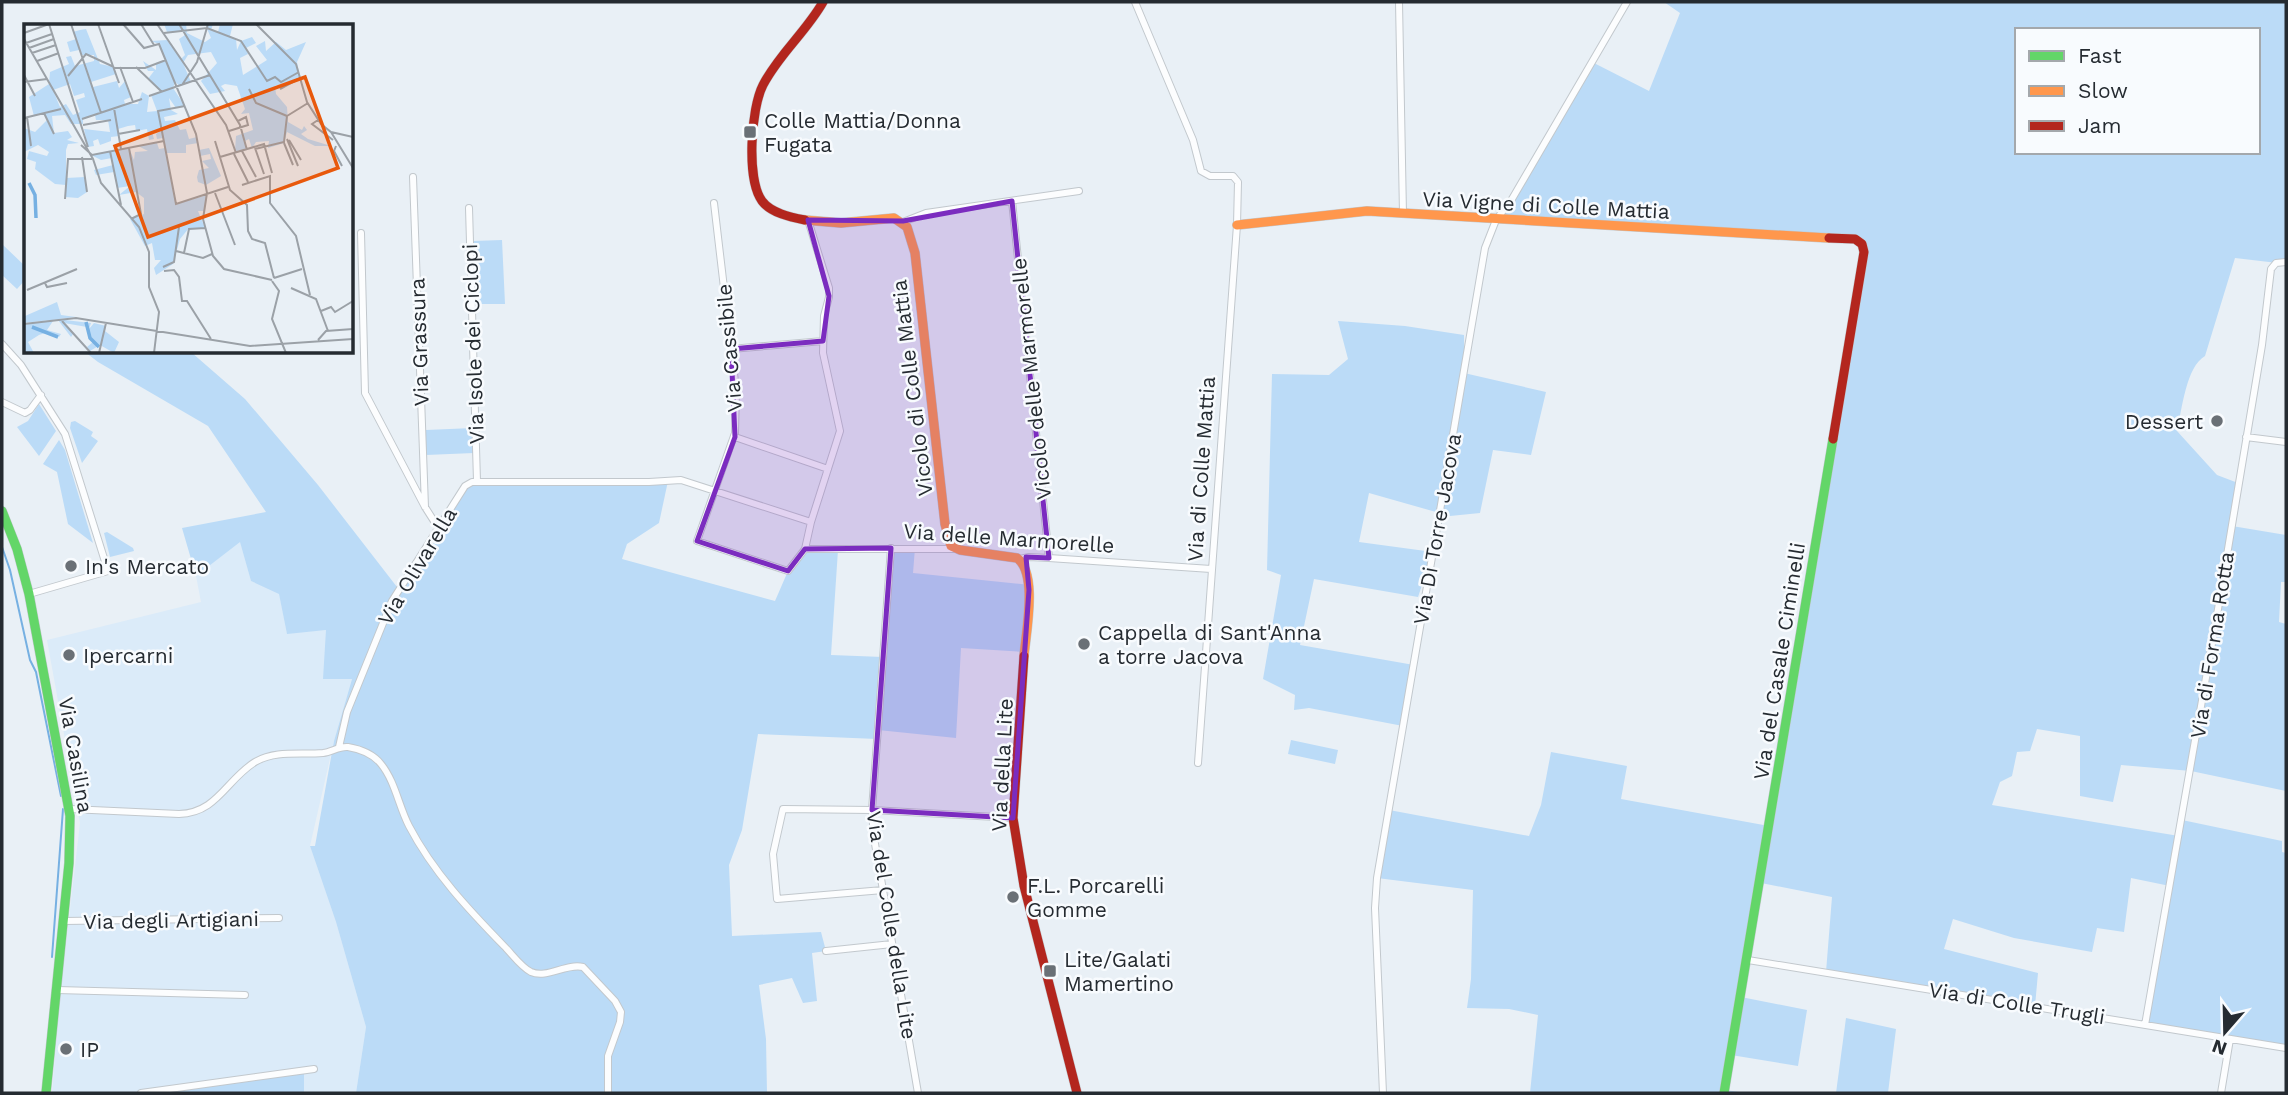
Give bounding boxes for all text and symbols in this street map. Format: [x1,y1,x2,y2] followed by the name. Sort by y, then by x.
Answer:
[24,24,354,354] inset map
[2015,28,2260,154] legend
[2078,43,2122,68] text: Fast
[2078,78,2128,103] text: Slow
[764,108,961,157] place label: Colle Mattia/Donna Fugata
[2078,113,2121,138] text: Jam
[742,124,758,140] marker: Colle Mattia/Donna Fugata
[1422,186,1670,224] street label: Via Vigne di Colle Mattia
[457,243,489,445] street label: Via Isole dei Ciclopi
[1006,257,1056,501] street label: Vicolo delle Marmorelle
[404,277,434,407] street label: Via Grassura
[886,278,938,498] street label: Vicolo di Colle Mattia
[711,283,747,413] street label: Via Cassibile
[1182,375,1220,563] street label: Via di Colle Mattia
[2125,409,2203,434] place label: Dessert
[2209,413,2225,429] marker: Dessert
[1408,431,1466,627] street label: Via Di Torre Jacova
[372,502,462,629] street label: Via Olivarella
[903,518,1115,558] street label: Via delle Marmorelle
[1748,541,1810,781] street label: Via del Casale Ciminelli
[2185,549,2239,740] street label: Via di Forma Rotta
[85,554,209,579] place label: In's Mercato
[63,558,79,574] marker: In's Mercato
[1098,620,1321,669] place label: Cappella di Sant'Anna a torre Jacova
[1076,636,1092,652] marker: Cappella di Sant'Anna a torre Jacova
[83,643,173,668] place label: Ipercarni
[61,647,77,663] marker: Ipercarni
[53,695,99,815] street label: Via Casilina
[986,698,1018,832] street label: Via della Lite
[862,809,922,1041] street label: Via del Colle della Lite
[1027,873,1164,922] place label: F.L. Porcarelli Gomme
[1005,889,1021,905] marker: F.L. Porcarelli Gomme
[83,906,259,934] street label: Via degli Artigiani
[1064,947,1174,996] place label: Lite/Galati Mamertino
[1042,963,1058,979] marker: Lite/Galati Mamertino
[1927,977,2107,1029] street label: Via di Colle Trugli
[2190,997,2260,1067] north arrow
[2209,1034,2230,1061] text: N
[80,1037,99,1062] place label: IP
[58,1041,74,1057] marker: IP

